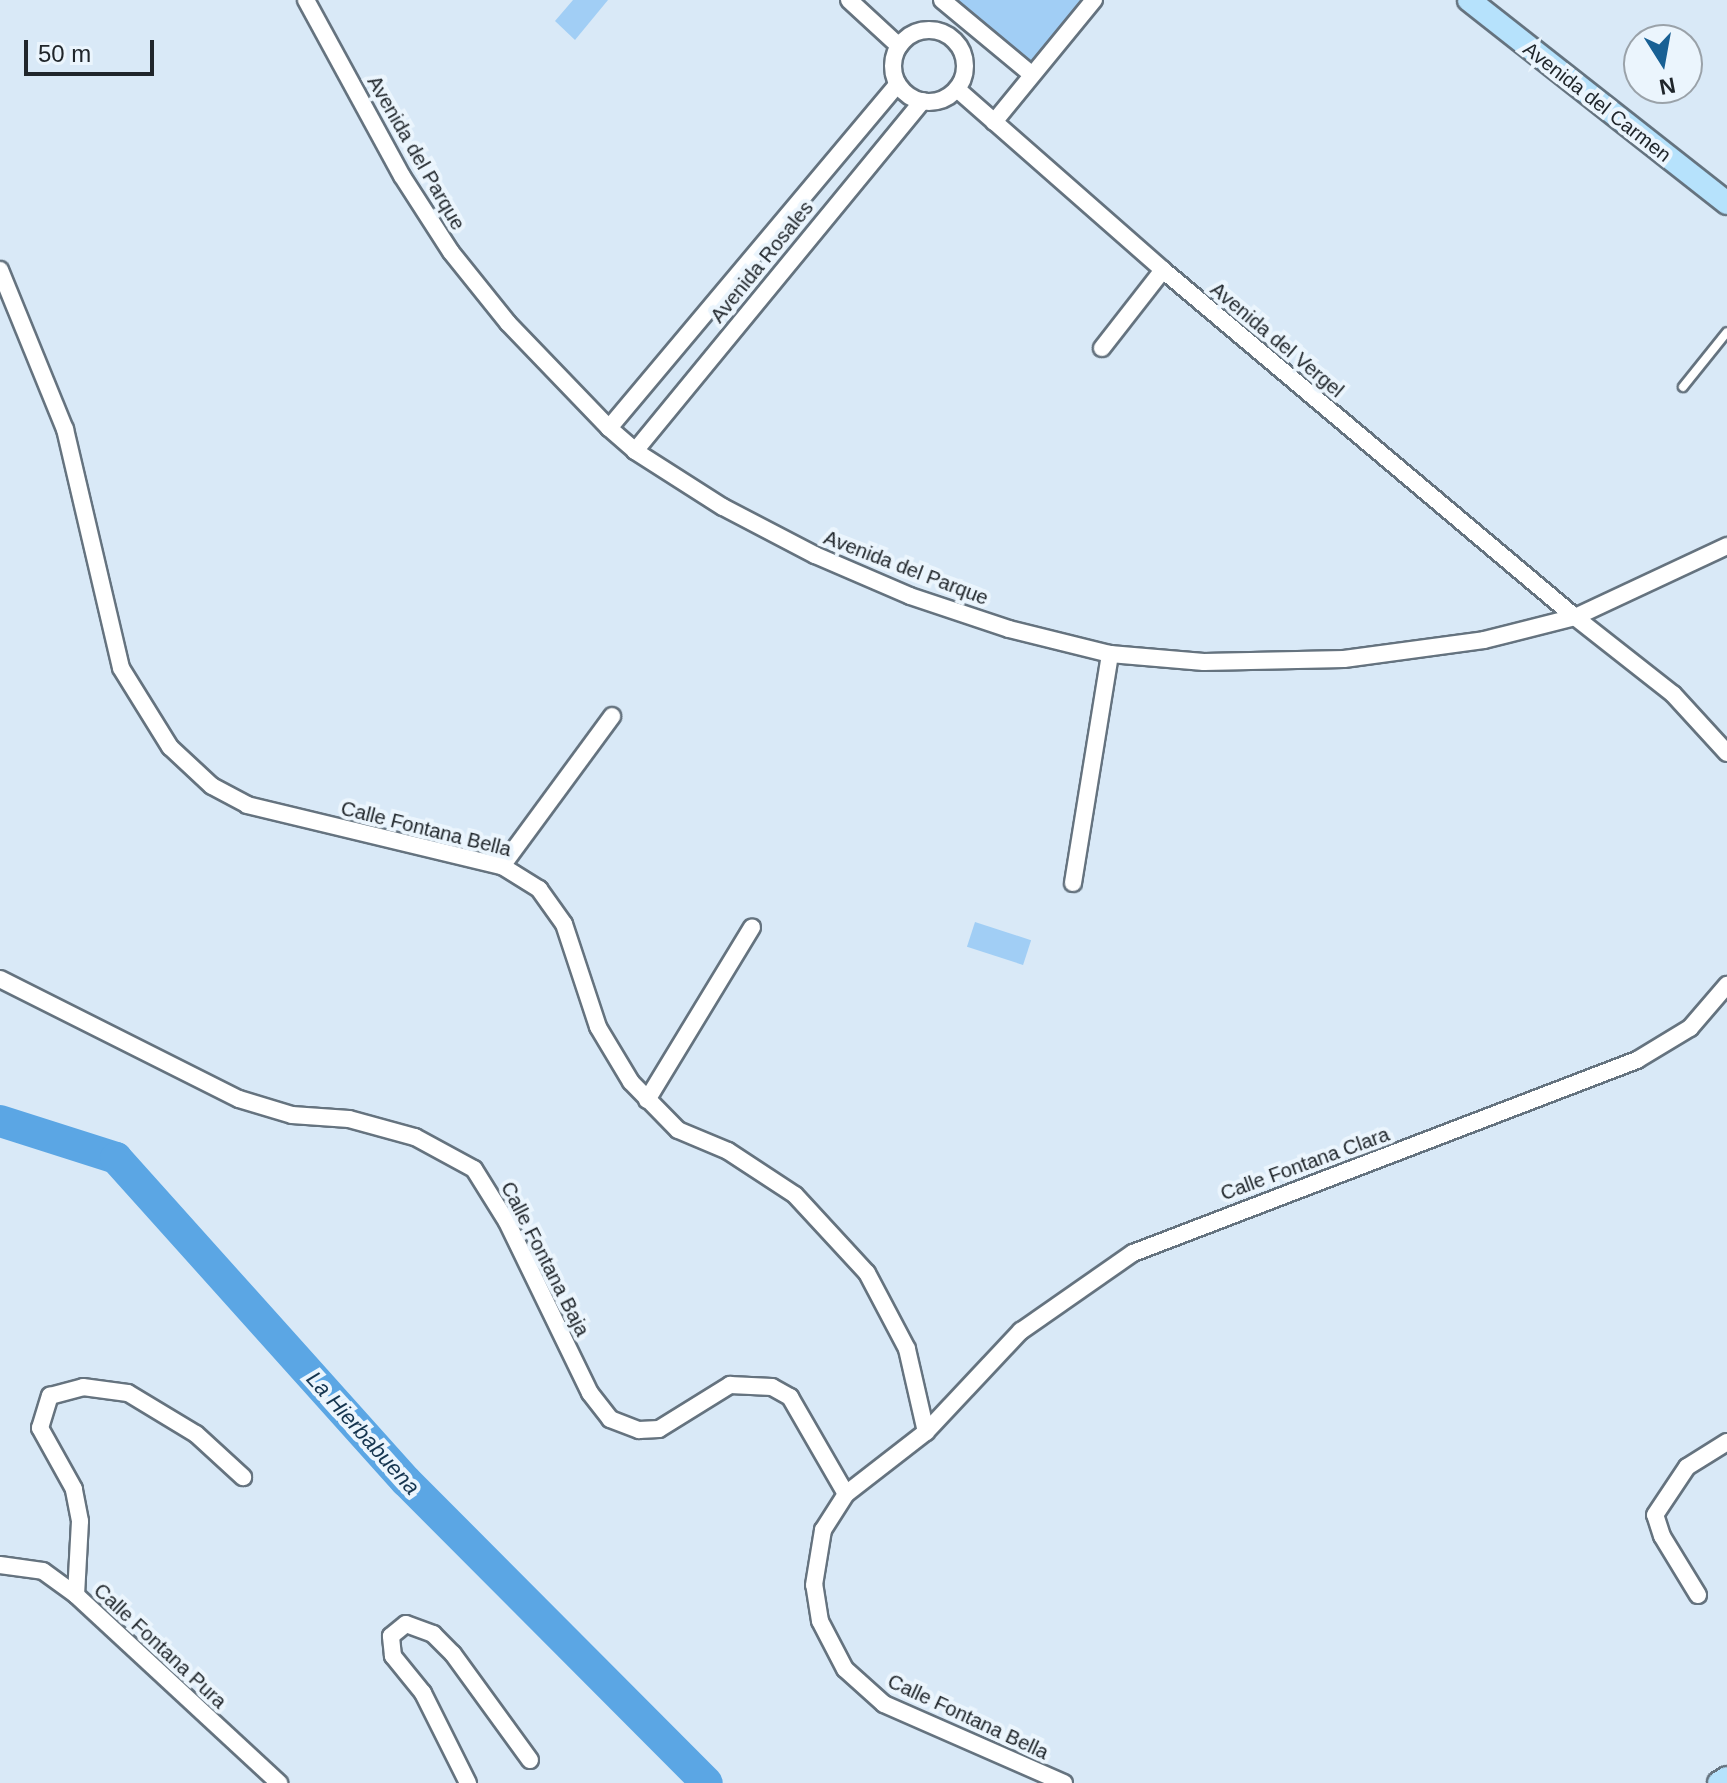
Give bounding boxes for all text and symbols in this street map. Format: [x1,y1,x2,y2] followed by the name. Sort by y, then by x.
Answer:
[28,24,158,74] scale bar
[1623,24,1703,104] north arrow
[1518,37,1676,167] street label: Avenida del Carmen
[38,40,91,67] text: 50 m
[362,72,470,234] street label: Avenida del Parque
[1657,72,1677,100] text: N
[706,196,818,328] street label: Avenida Rosales
[1206,277,1348,403] street label: Avenida del Vergel
[820,526,992,610] street label: Avenida del Parque
[338,796,514,862] street label: Calle Fontana Bella
[1217,1122,1393,1206] street label: Calle Fontana Clara
[496,1178,594,1340] street label: Calle Fontana Baja
[301,1366,425,1500] water label: La Hierbabuena
[89,1578,231,1714] street label: Calle Fontana Pura
[884,1669,1052,1765] street label: Calle Fontana Bella

